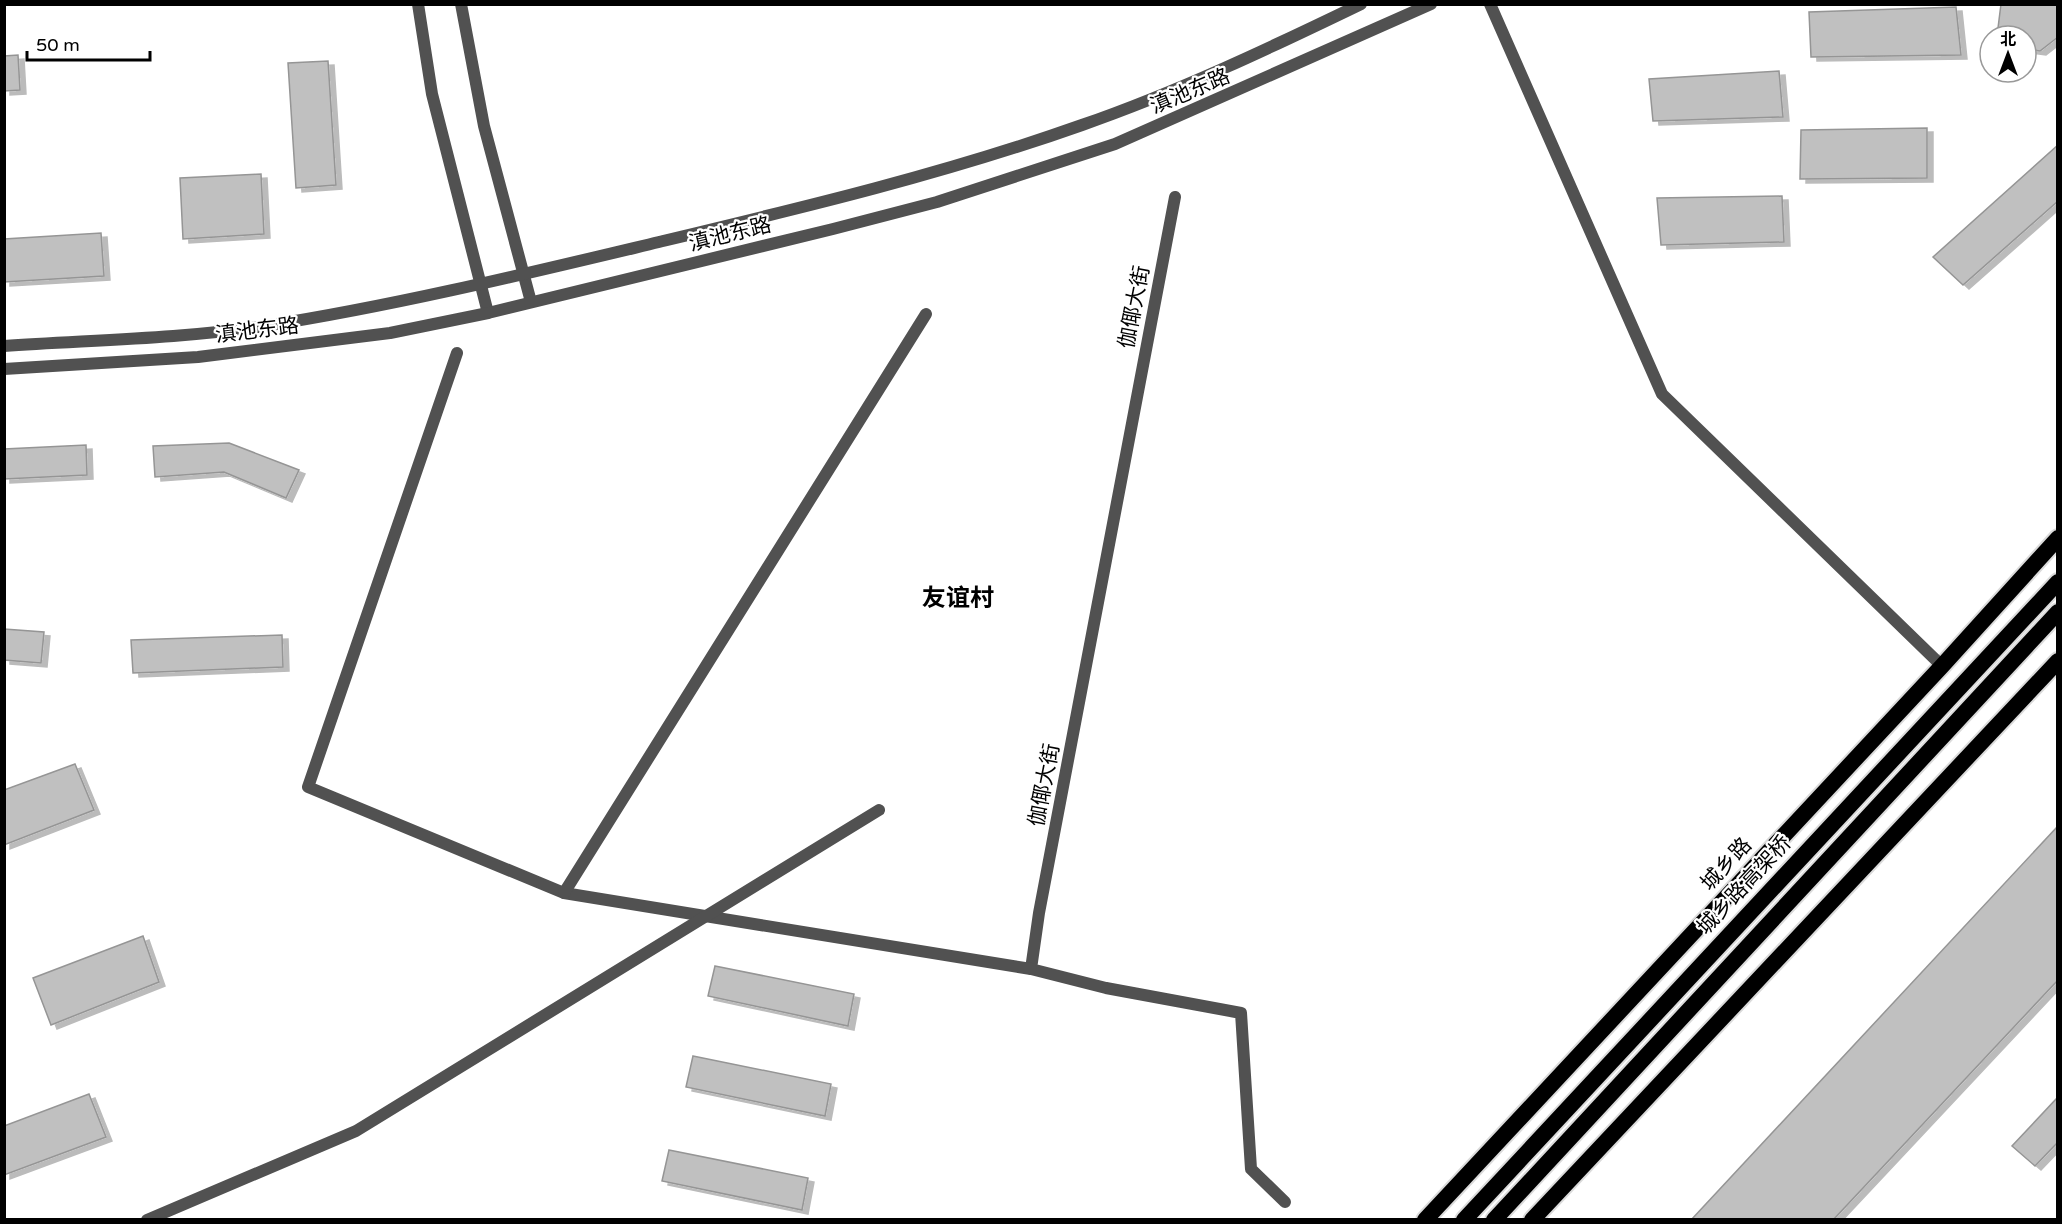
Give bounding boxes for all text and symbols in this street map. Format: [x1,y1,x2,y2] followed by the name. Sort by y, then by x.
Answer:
[27,24,150,62] scale bar
[1978,24,2038,84] north arrow
[2000,30,2016,50] text: 北
[36,34,80,56] text: 50 m
[1147,64,1234,119] street label: 滇池东路
[686,212,774,257] street label: 滇池东路
[1114,263,1155,351] street label: 伽倻大街
[214,313,300,348] street label: 滇池东路
[922,584,994,613] district label: 友谊村
[1024,741,1065,829] street label: 伽倻大街
[1692,831,1796,940] street label: 城乡路高架桥
[1696,833,1757,896] street label: 城乡路

